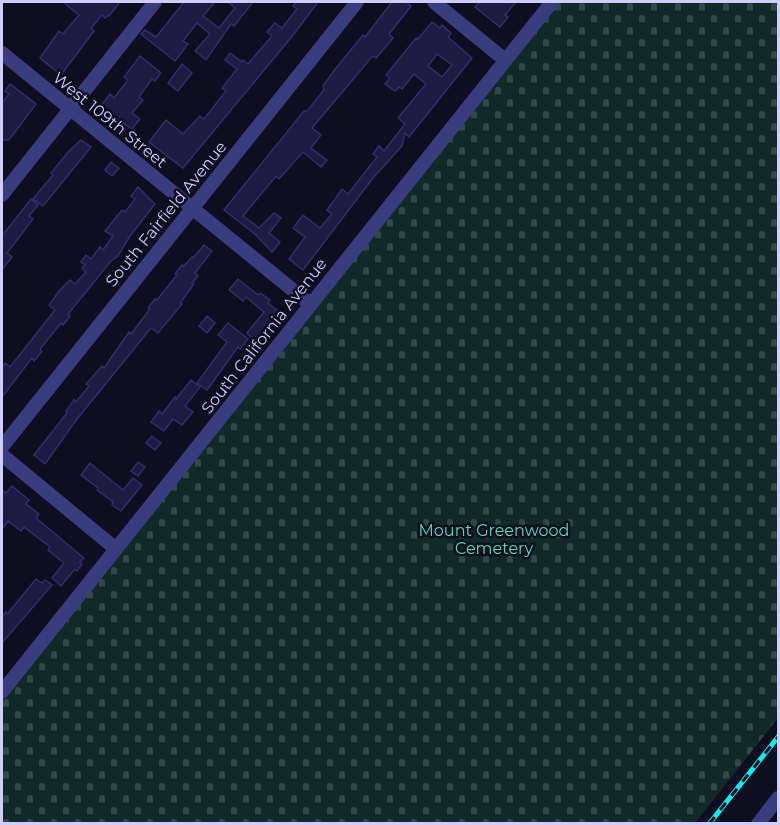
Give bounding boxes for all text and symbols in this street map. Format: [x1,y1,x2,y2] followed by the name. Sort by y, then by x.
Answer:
[49,68,171,172] street label: West 109th Street
[102,138,230,290] street label: South Fairfield Avenue
[197,254,331,418] street label: South California Avenue
[419,521,569,558] park label: Mount Greenwood Cemetery

